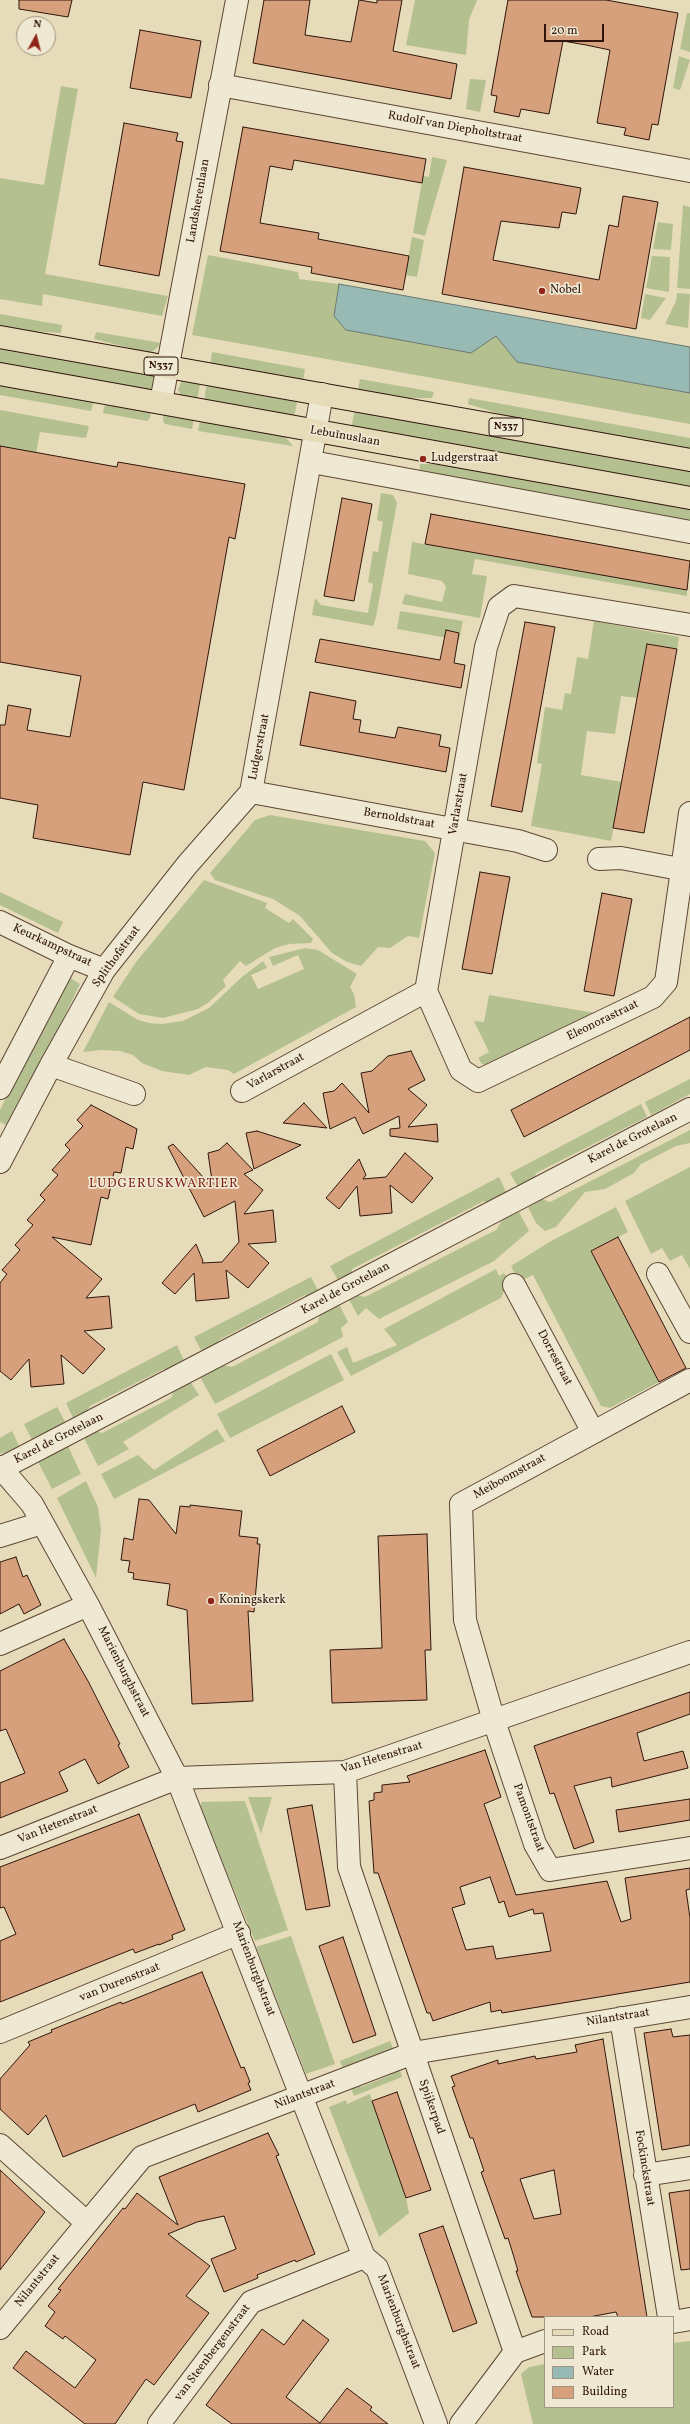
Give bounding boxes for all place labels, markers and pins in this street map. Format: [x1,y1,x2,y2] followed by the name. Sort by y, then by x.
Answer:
[550,284,581,298] place label: Nobel
[537,286,547,296] marker: Nobel
[431,452,498,466] place label: Ludgerstraat
[418,454,428,464] marker: Ludgerstraat
[219,1594,286,1608] place label: Koningskerk
[206,1596,216,1606] marker: Koningskerk

